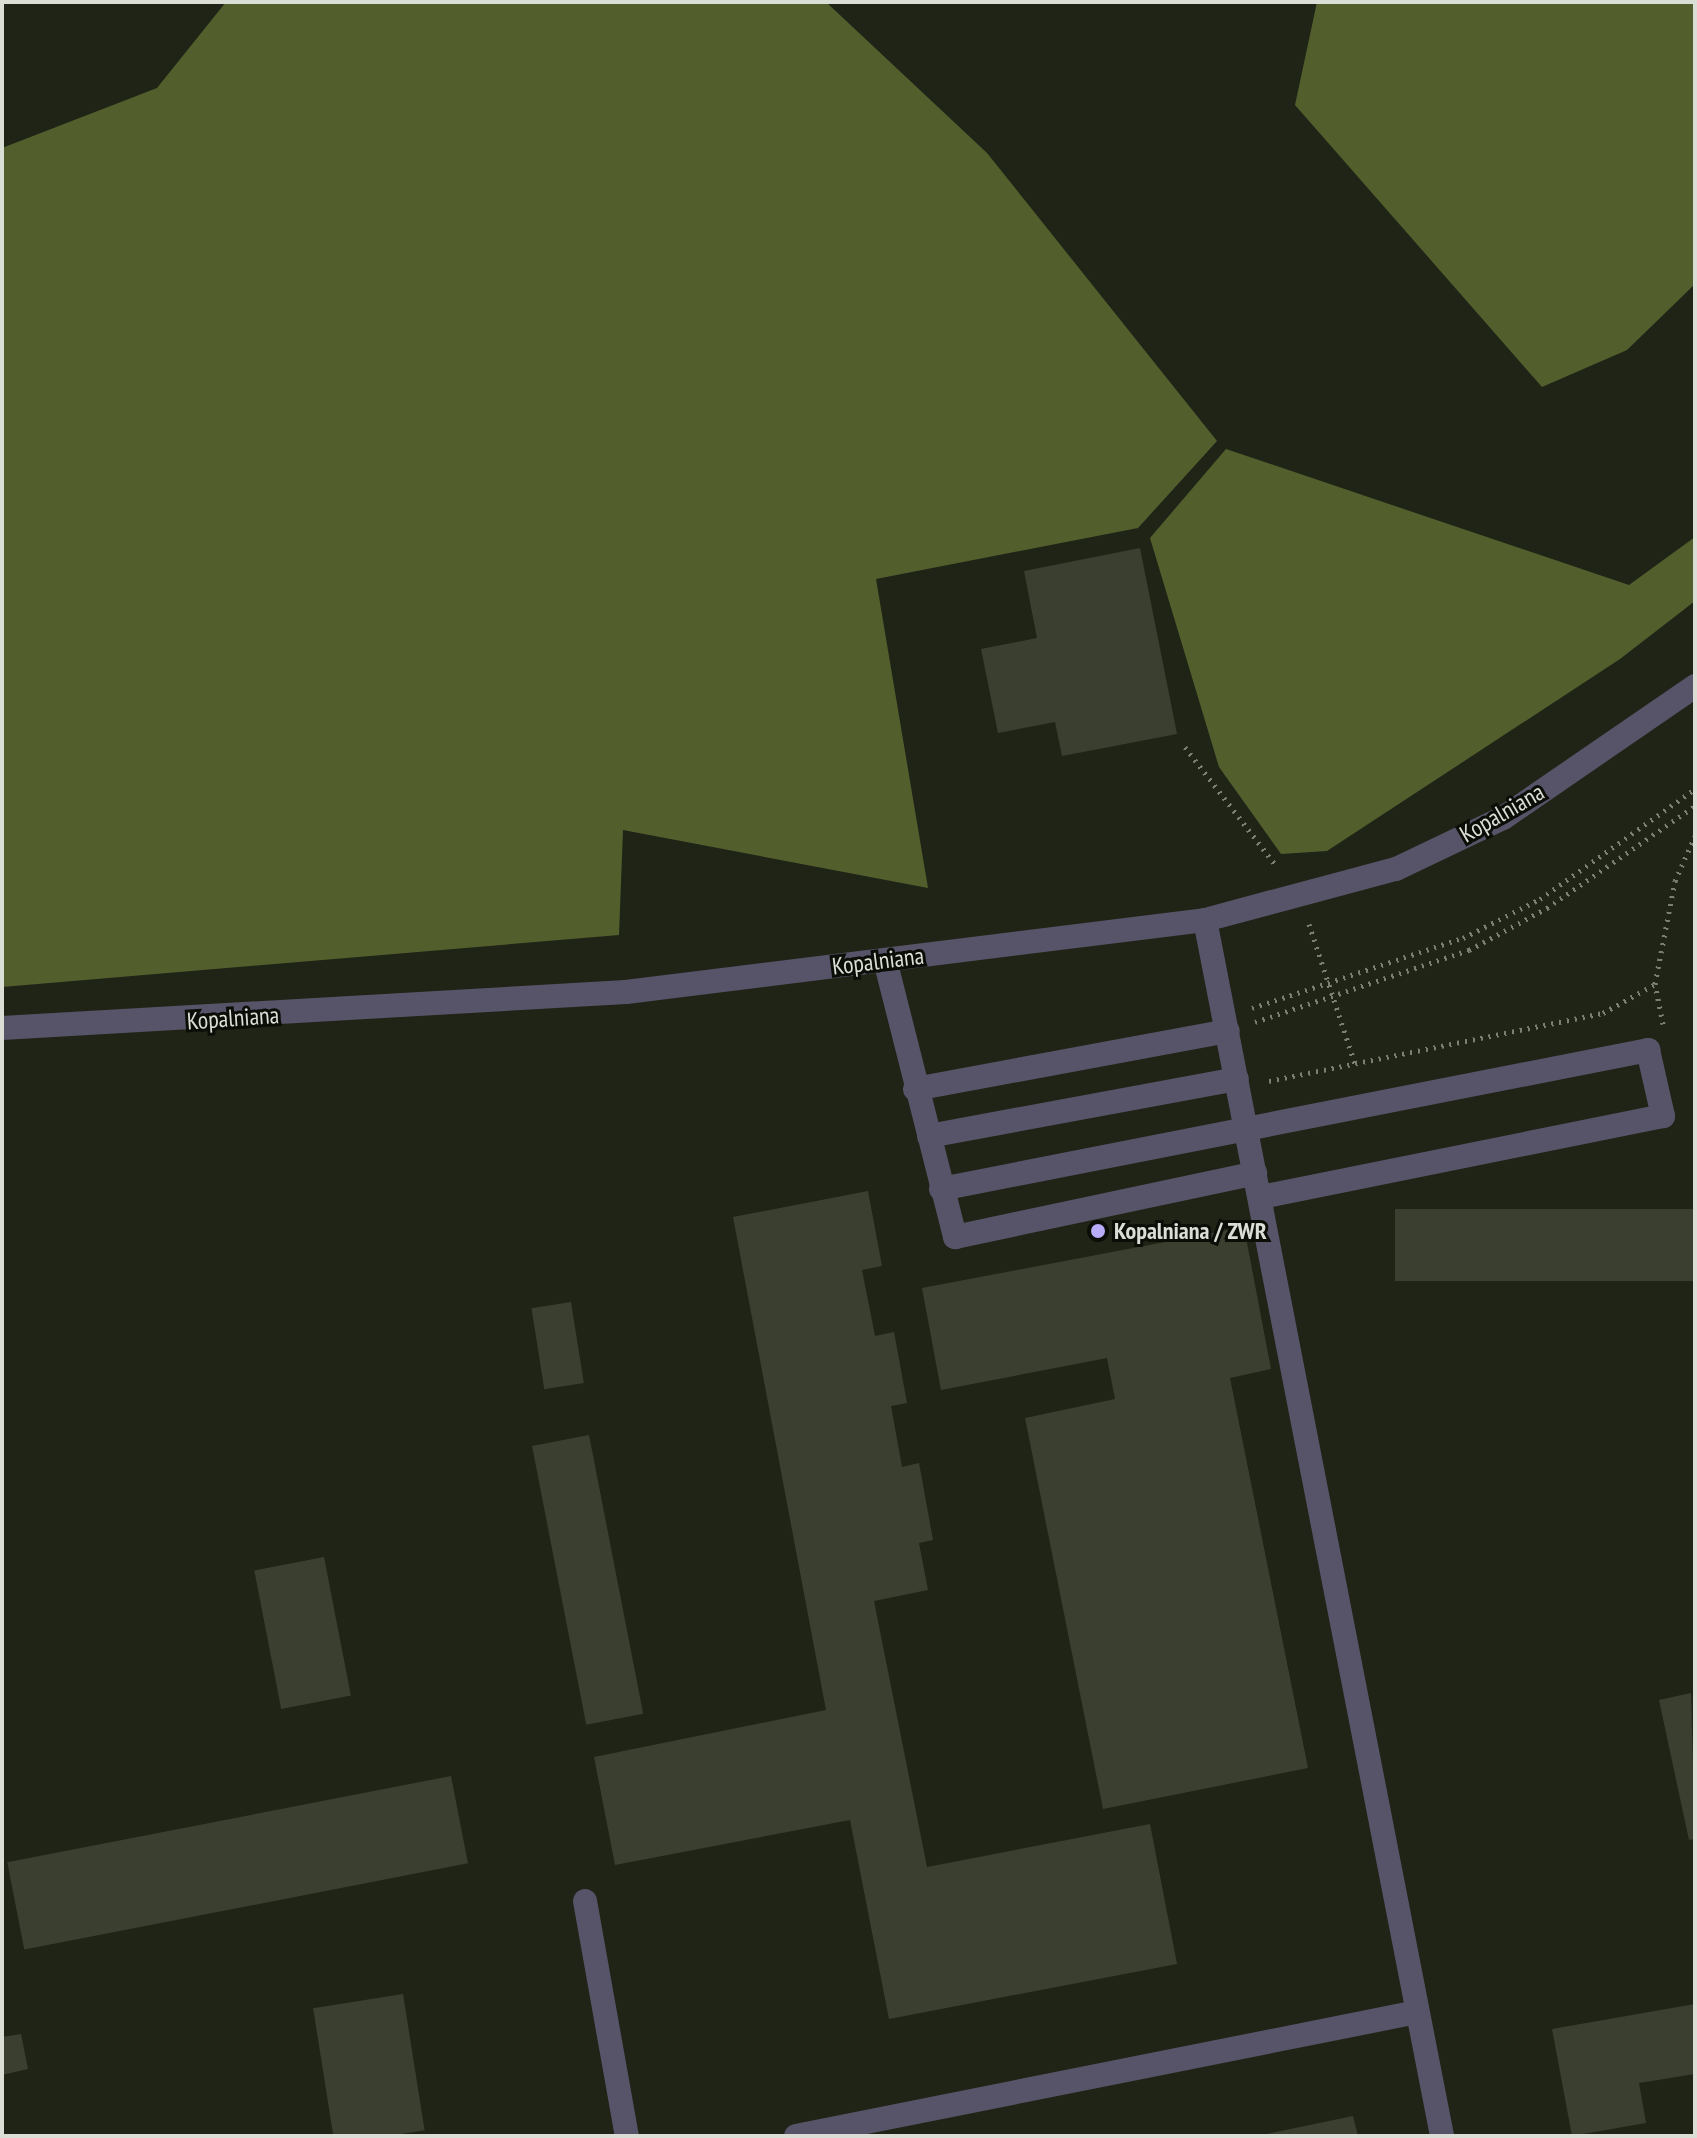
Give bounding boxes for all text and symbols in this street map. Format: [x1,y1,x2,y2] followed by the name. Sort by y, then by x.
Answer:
[1455,777,1549,849] street label: Kopalniana
[830,941,926,981] street label: Kopalniana
[186,1000,280,1036] street label: Kopalniana
[1114,1217,1267,1245] place label: Kopalniana / ZWR
[1089,1222,1107,1240] marker: Kopalniana / ZWR

